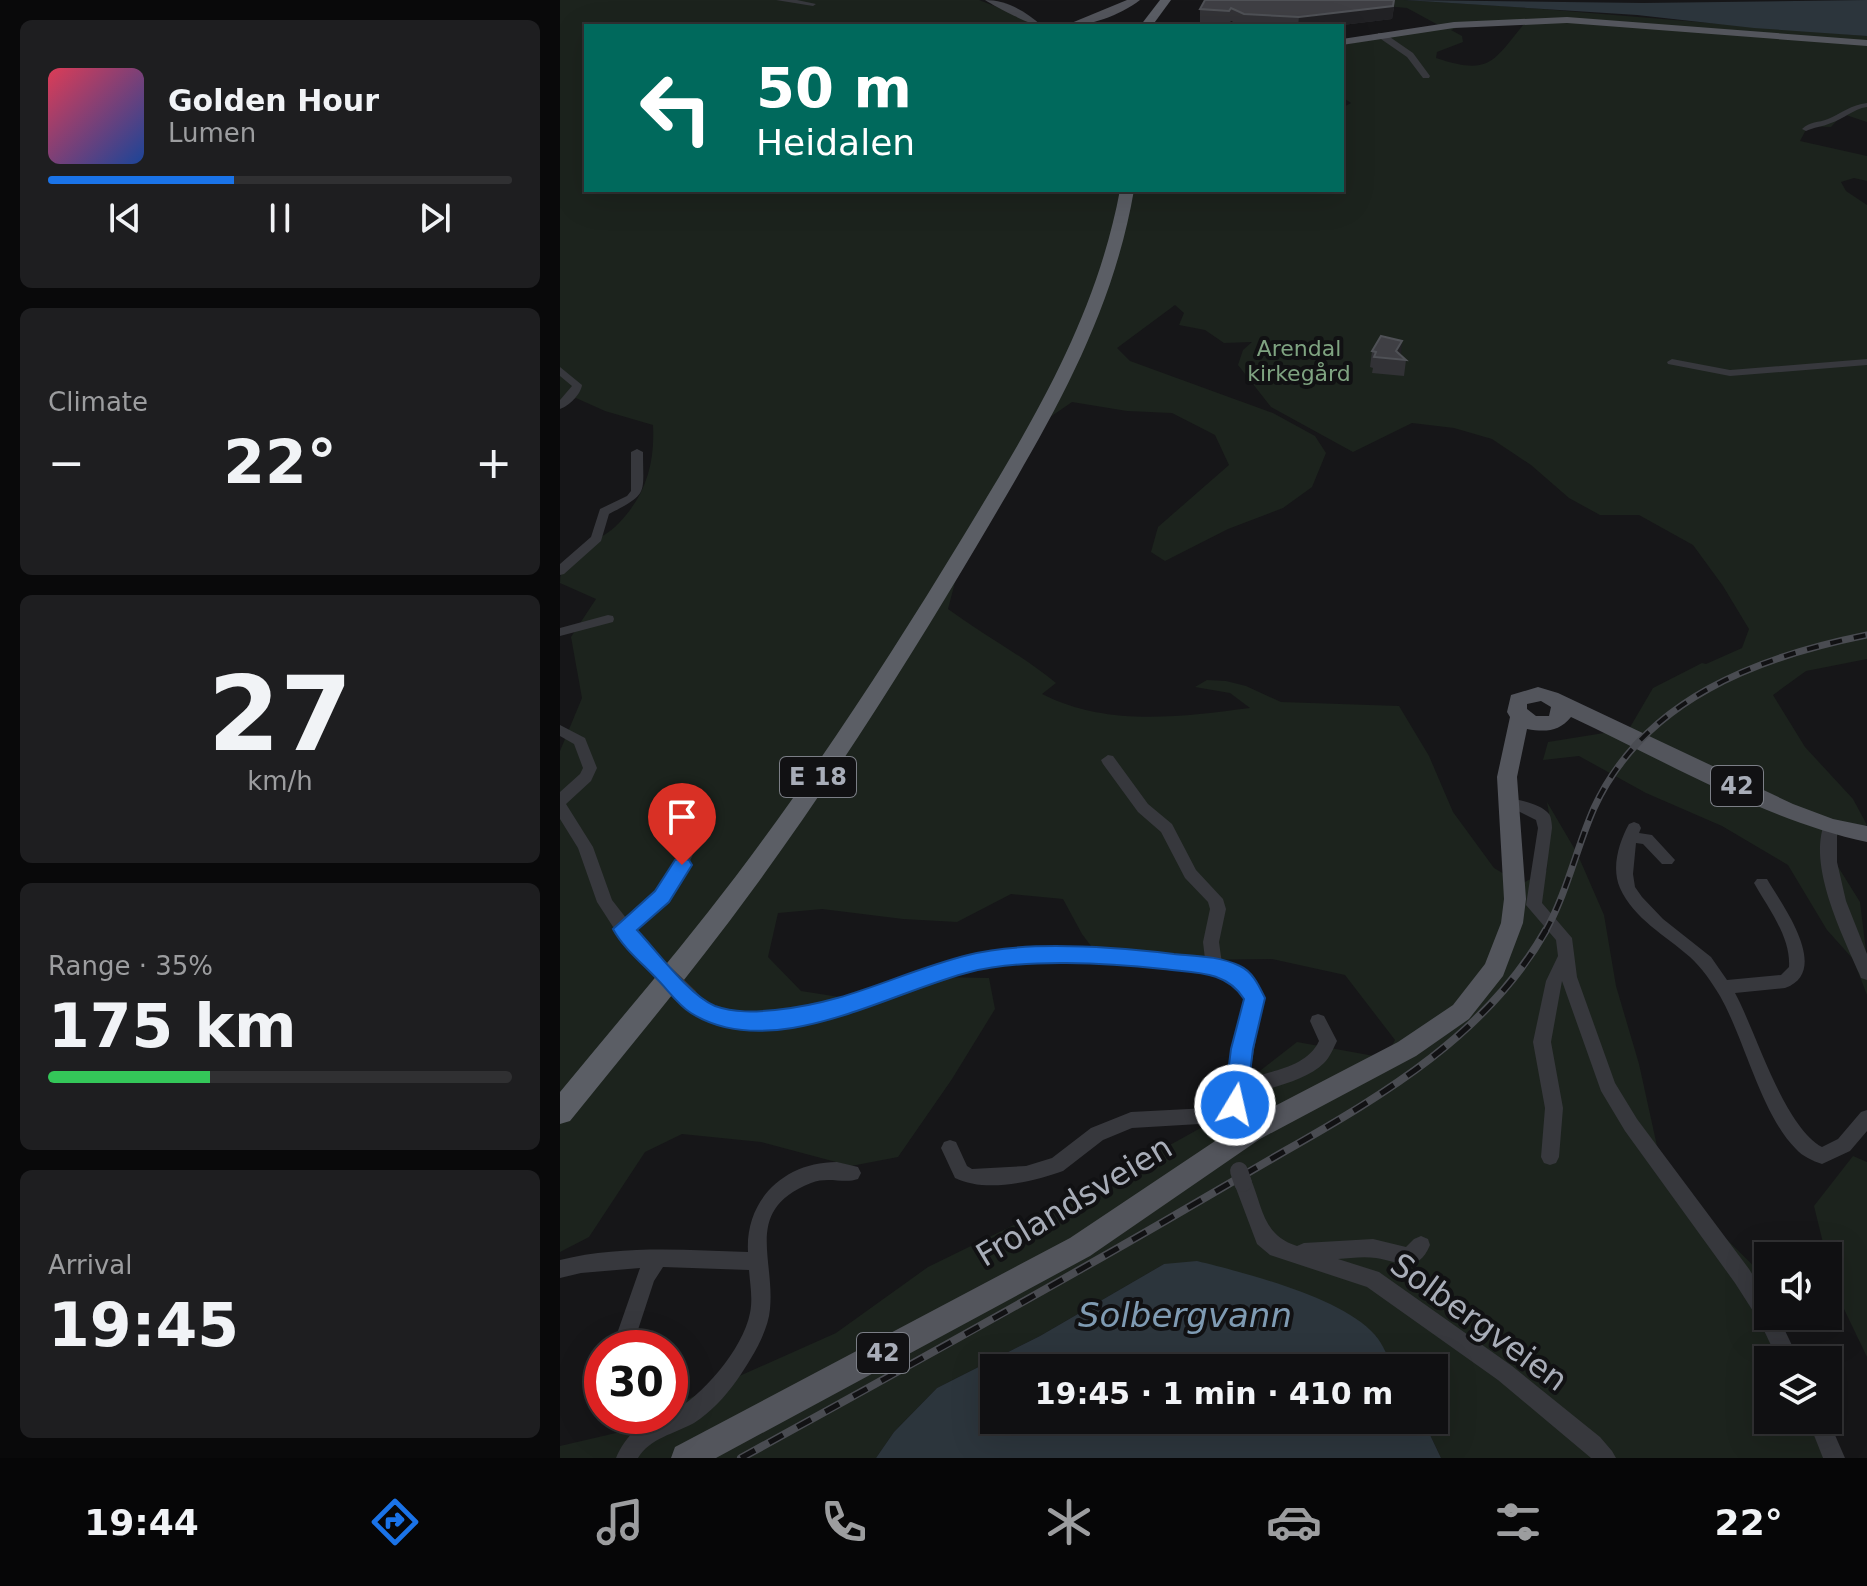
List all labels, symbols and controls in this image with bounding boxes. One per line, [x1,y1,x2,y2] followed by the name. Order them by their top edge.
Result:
[756,55,912,120] text: 50 m
[624,56,728,160] icon: left
[168,83,379,118] text: Golden Hour
[168,118,256,148] text: Lumen
[756,122,915,163] text: Heidalen
[103,196,147,240] icon: previous
[258,196,302,240] icon: pause
[413,196,457,240] icon: next
[1247,336,1351,386] park label: Arendal kirkegård
[48,387,148,417] text: Climate
[223,427,337,497] text: 22°
[48,437,85,488] text: −
[475,437,512,488] text: +
[208,653,352,775] text: 27
[780,757,856,797] road number: E 18
[247,766,313,796] text: km/h
[1711,766,1763,806] road number: 42
[648,783,716,865] pin
[660,795,704,839] icon: arrive
[48,951,213,981] text: Range · 35%
[48,991,297,1061] text: 175 km
[1193,1063,1277,1147] position arrow
[969,1128,1179,1274] street label: Frolandsveien
[1754,1242,1842,1434] map controls
[1754,1242,1842,1330] button: sound
[1383,1245,1575,1399] street label: Solbergveien
[48,1250,132,1280] text: Arrival
[48,1290,239,1360] text: 19:45
[1078,1295,1292,1335] water label: Solbergvann
[584,1330,688,1434] speed limit sign: 30
[857,1333,909,1373] road number: 42
[1754,1346,1842,1434] button: layers
[1035,1376,1393,1411] text: 19:45 · 1 min · 410 m
[367,1494,423,1550] icon: directions
[592,1494,648,1550] icon: music
[816,1494,872,1550] icon: phone
[1041,1494,1097,1550] icon: climate
[1266,1494,1322,1550] icon: car
[1490,1494,1546,1550] icon: filters
[84,1502,199,1543] text: 19:44
[1715,1502,1783,1543] text: 22°

